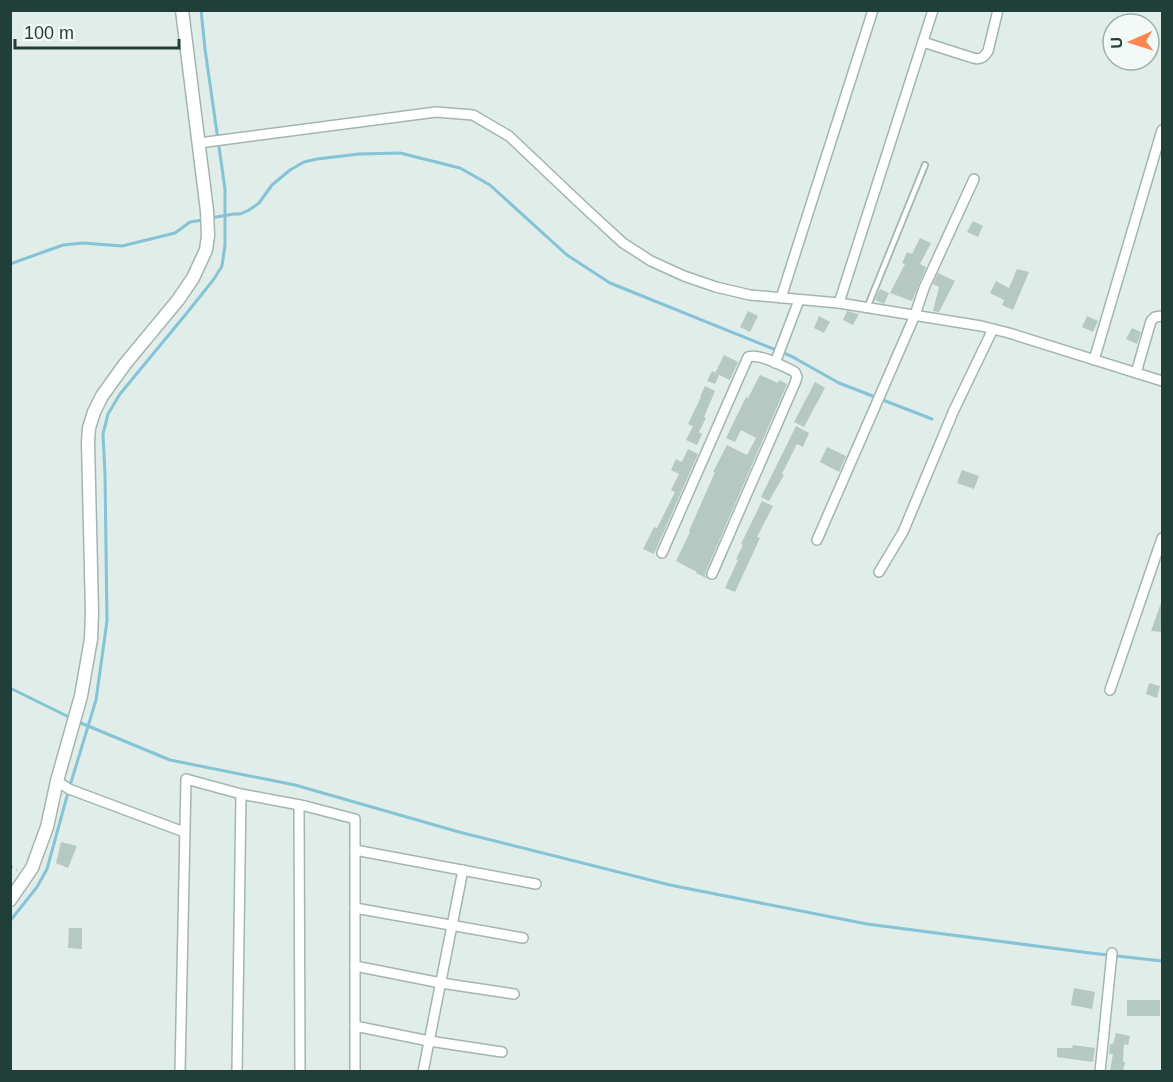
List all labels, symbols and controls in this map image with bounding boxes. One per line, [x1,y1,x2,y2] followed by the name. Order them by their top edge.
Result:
[15,12,178,50] scale bar
[1101,12,1161,72] north arrow
[24,23,74,43] text: 100 m
[1108,37,1125,49] text: U

